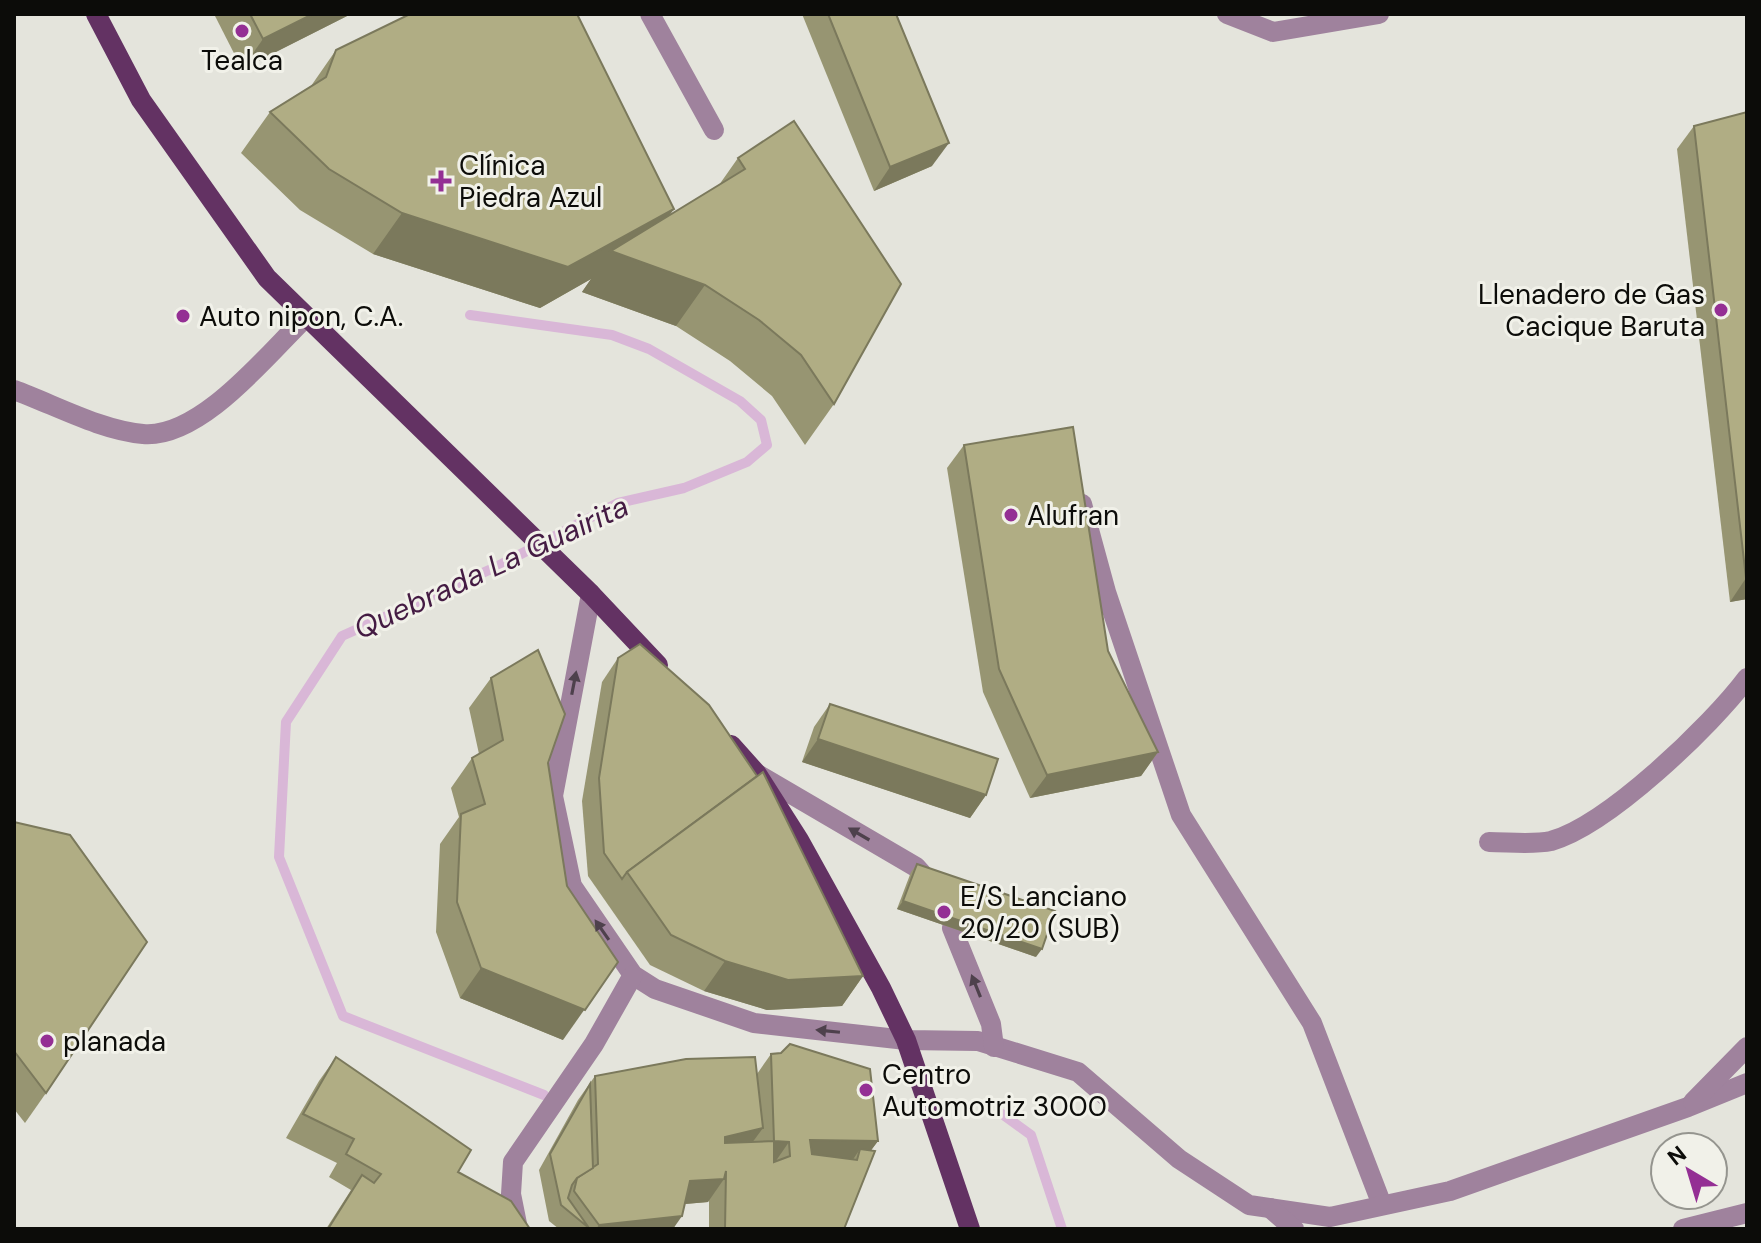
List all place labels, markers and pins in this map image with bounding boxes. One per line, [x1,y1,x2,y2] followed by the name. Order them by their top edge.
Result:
[233,22,251,40] marker: Tealca
[201,42,283,79] place label: Tealca
[459,147,602,216] place label: Clínica Piedra Azul
[430,170,452,192] marker: Clínica Piedra Azul
[1478,276,1705,345] place label: Llenadero de Gas Cacique Baruta
[199,298,403,335] place label: Auto nipon, C.A.
[1712,301,1730,319] marker: Llenadero de Gas Cacique Baruta
[174,307,192,325] marker: Auto nipon, C.A.
[1027,497,1119,534] place label: Alufran
[1002,506,1020,524] marker: Alufran
[960,878,1127,947] place label: E/S Lanciano 20/20 (SUB)
[935,903,953,921] marker: E/S Lanciano 20/20 (SUB)
[63,1023,166,1060] place label: planada
[38,1032,56,1050] marker: planada
[882,1056,1107,1125] place label: Centro Automotriz 3000
[857,1081,875,1099] marker: Centro Automotriz 3000

